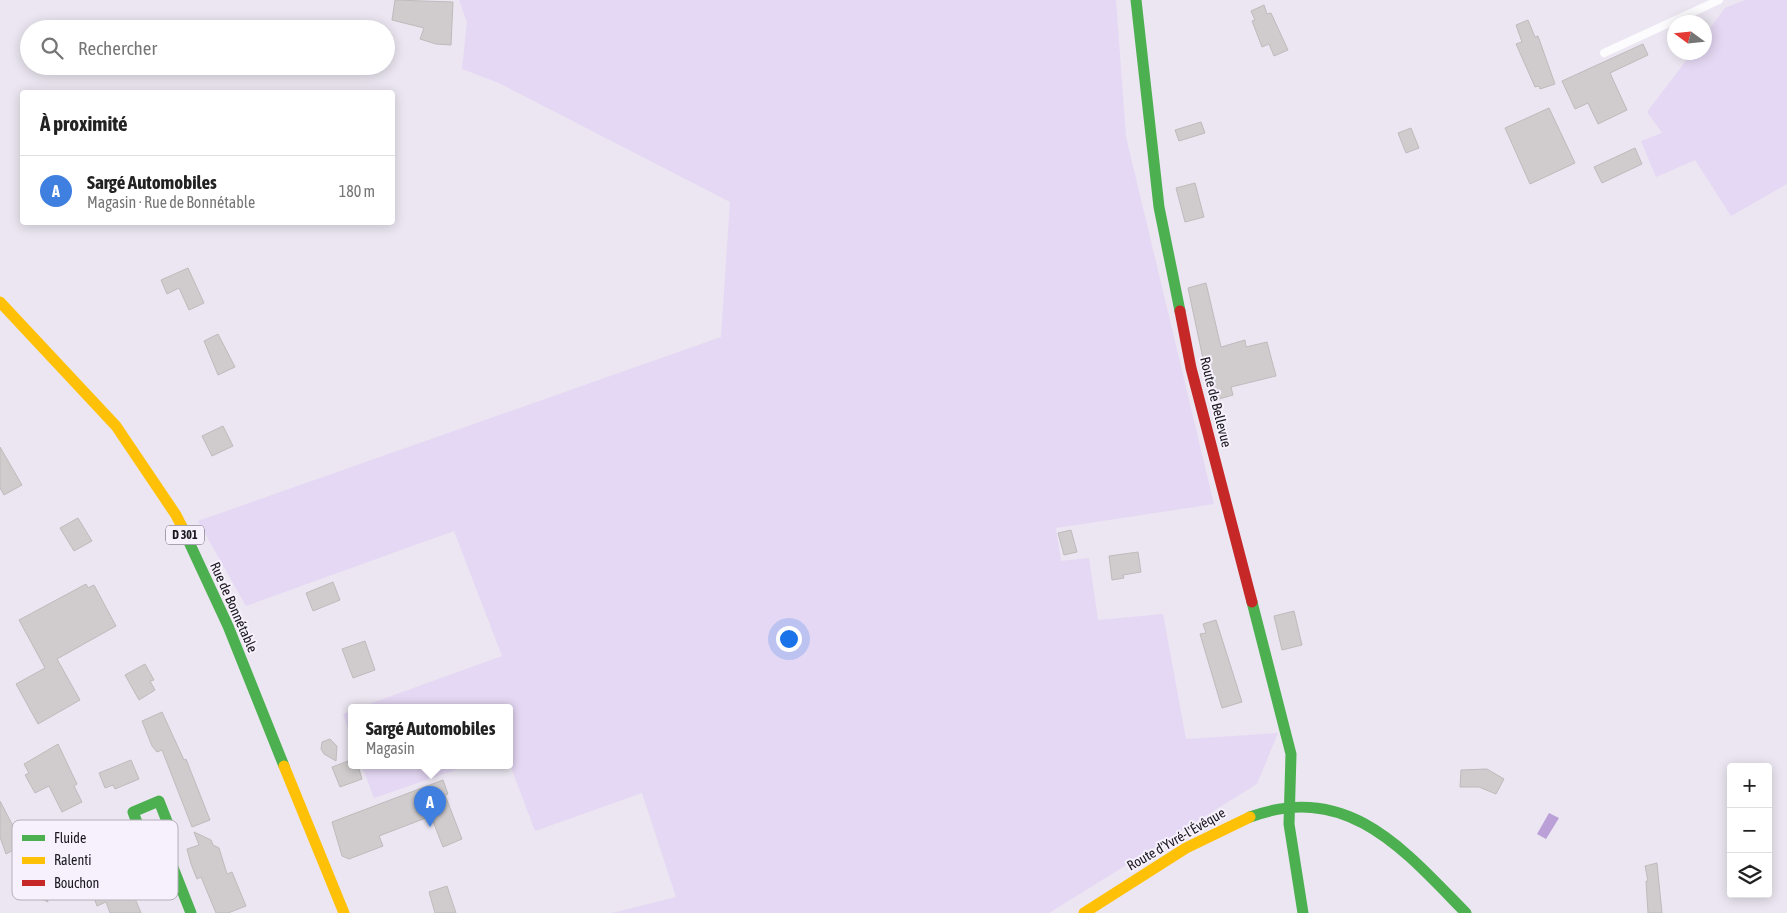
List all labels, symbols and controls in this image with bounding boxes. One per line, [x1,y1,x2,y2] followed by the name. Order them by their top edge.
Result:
[1667,15,1712,60] north arrow
[20,20,395,75] search box
[38,34,66,62] icon: search
[78,37,157,59] text: Rechercher
[40,111,128,135] text: À proximité
[87,171,217,193] text: Sargé Automobiles
[52,182,60,200] text: A
[339,182,375,200] text: 180 m
[87,193,255,211] text: Magasin · Rue de Bonnétable
[1197,355,1235,449] street label: Route de Bellevue
[166,526,204,544] road number: D 301
[207,559,261,655] street label: Rue de Bonnétable
[776,626,802,652] your location
[348,704,513,769] popup
[366,717,495,739] text: Sargé Automobiles
[366,739,415,757] text: Magasin
[1727,763,1772,898] map controls
[1727,763,1772,808] button: +
[414,786,446,827] pin: A
[1124,804,1228,874] street label: Route d'Yvré-l'Évêque
[1727,808,1772,853] button: −
[12,820,178,900] legend
[54,830,86,846] text: Fluide
[54,852,91,868] text: Ralenti
[1727,853,1772,898] button: layers
[54,875,99,891] text: Bouchon

